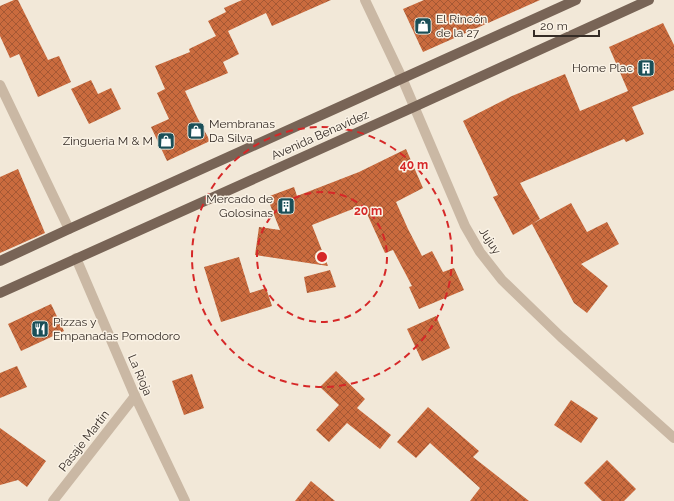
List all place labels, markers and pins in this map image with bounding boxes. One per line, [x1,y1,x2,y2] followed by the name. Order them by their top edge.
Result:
[436,12,487,40] place label: El Rincón de la 27
[413,16,433,36] shop icon: El Rincón de la 27
[636,58,656,78] building icon: Home Plac
[572,61,633,75] place label: Home Plac
[209,117,275,145] place label: Membranas Da Silva
[186,121,206,141] shop icon: Membranas Da Silva
[156,131,176,151] shop icon: Zingueria M & M
[63,134,153,148] place label: Zingueria M & M
[206,192,273,220] place label: Mercado de Golosinas
[276,196,296,216] building icon: Mercado de Golosinas
[315,250,329,264] centre of rings
[53,315,180,343] place label: Pizzas y Empanadas Pomodoro
[30,319,50,339] restaurant icon: Pizzas y Empanadas Pomodoro

